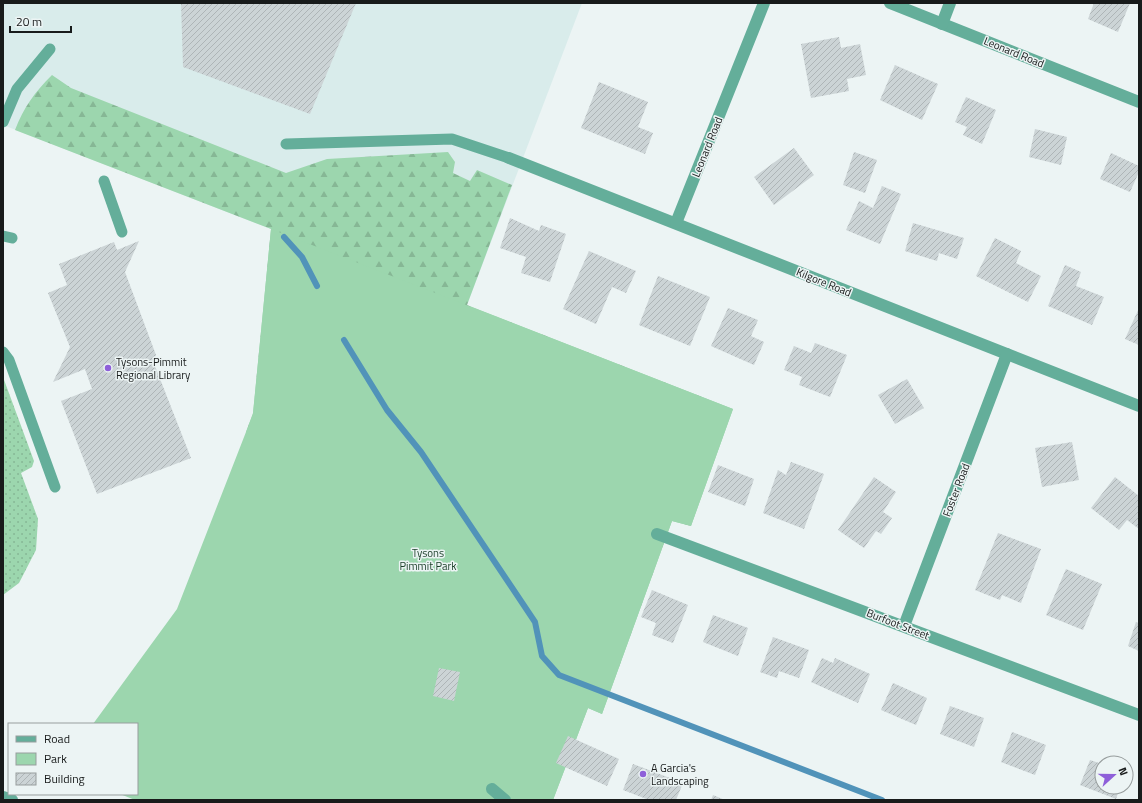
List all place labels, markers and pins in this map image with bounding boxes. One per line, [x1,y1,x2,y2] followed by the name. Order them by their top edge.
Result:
[116,354,191,383] place label: Tysons-Pimmit Regional Library
[103,363,113,373] marker: Tysons-Pimmit Regional Library
[651,760,709,789] place label: A Garcia's Landscaping
[638,769,648,779] marker: A Garcia's Landscaping

